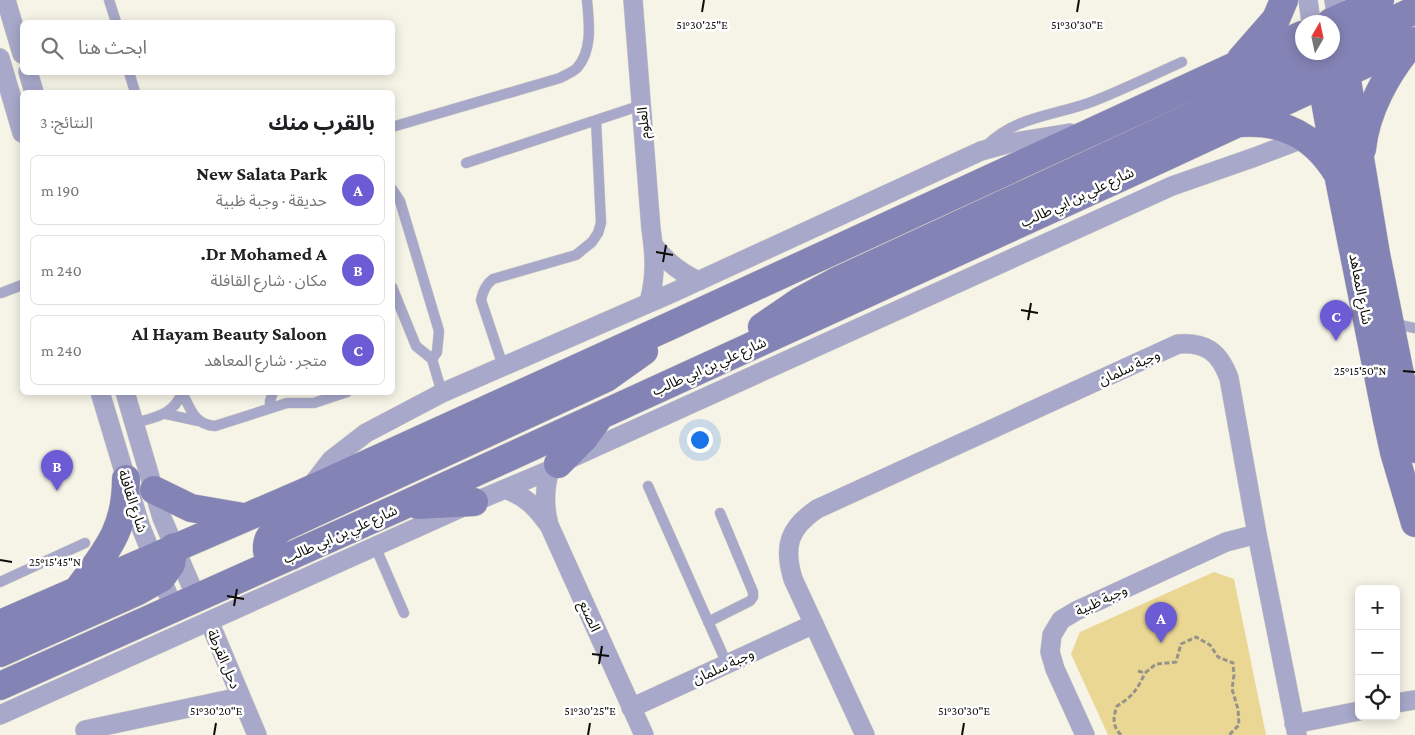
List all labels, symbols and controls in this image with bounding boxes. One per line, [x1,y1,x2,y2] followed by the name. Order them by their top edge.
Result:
[1295,15,1340,60] north arrow
[676,18,728,32] text: 51°30'25"E
[1051,18,1104,32] text: 51°30'30"E
[20,20,395,75] search box
[38,34,66,62] icon: search
[78,37,147,58] text: ابحث هنا
[634,106,655,139] street label: العلوم
[269,111,375,135] text: بالقرب منك
[40,114,93,131] text: النتائج: 3
[196,163,327,184] text: New Salata Park
[1018,164,1138,233] street label: شارع علي بن ابي طالب
[41,182,79,199] text: 190 m
[353,182,363,199] text: A
[216,192,327,209] text: حديقة · وجبة ظبية
[200,243,327,264] text: Dr Mohamed A.
[1343,252,1376,326] street label: شارع المعاهد
[41,262,82,279] text: 240 m
[353,262,363,279] text: B
[211,272,327,289] text: مكان · شارع القافلة
[1320,300,1352,341] pin: C
[132,323,327,344] text: Al Hayam Beauty Saloon
[649,334,770,401] street label: شارع علي بن ابي طالب
[41,342,82,359] text: 240 m
[353,342,363,359] text: C
[1096,346,1163,389] street label: وجبة سلمان
[204,352,327,369] text: متجر · شارع المعاهد
[1334,364,1386,378] text: 25°15'50"N
[687,427,713,453] your location
[41,450,73,491] pin: B
[112,468,151,535] street label: شارع القافلة
[280,502,401,569] street label: شارع علي بن ابي طالب
[29,555,81,569] text: 25°15'45"N
[1073,581,1130,620] street label: وجبة ظبية
[1355,585,1400,720] map controls
[1355,585,1400,630] button: +
[573,598,604,635] street label: الصنع
[1145,602,1177,643] pin: A
[203,627,244,692] street label: دحل القرطة
[1355,630,1400,675] button: −
[690,645,757,688] street label: وجبة سلمان
[1355,675,1400,720] button: locate
[190,704,243,718] text: 51°30'20"E
[564,704,616,718] text: 51°30'25"E
[938,704,991,718] text: 51°30'30"E

